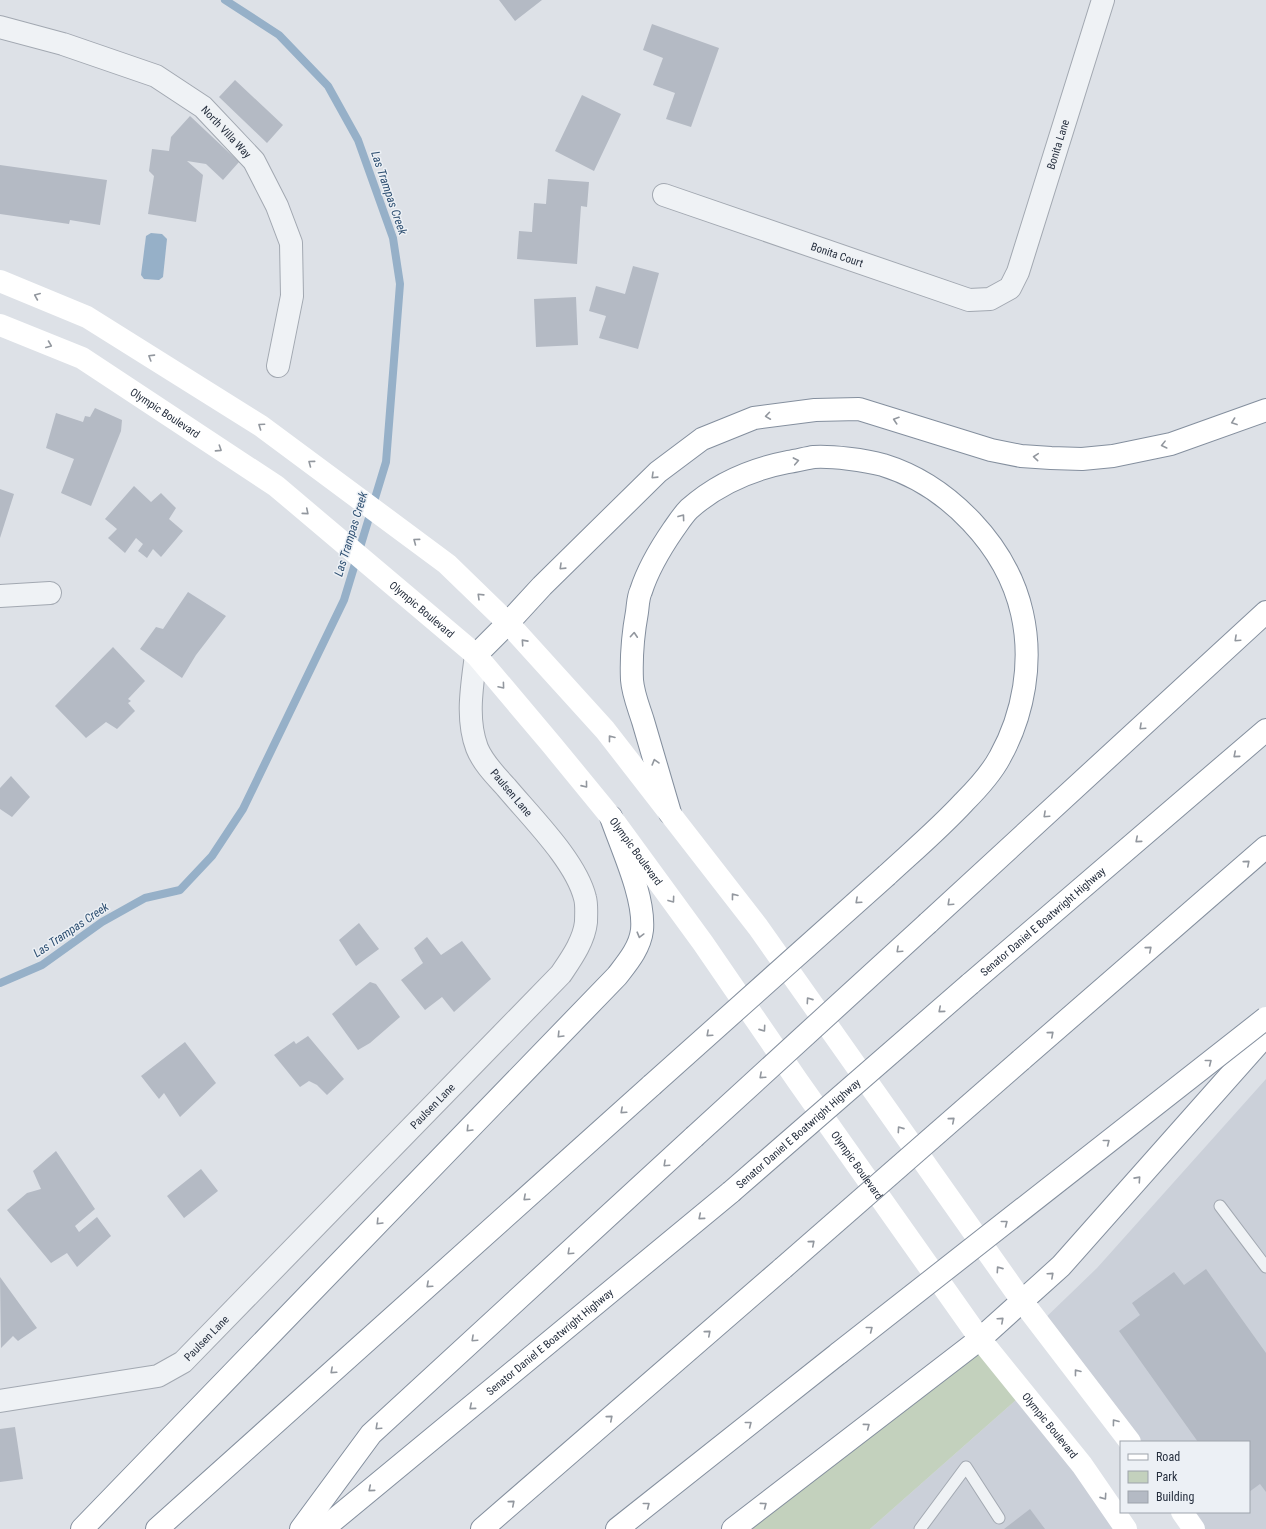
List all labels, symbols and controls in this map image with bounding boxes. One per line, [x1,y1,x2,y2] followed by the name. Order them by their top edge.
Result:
[199,103,254,161] street label: North Villa Way
[1044,118,1072,171] street label: Bonita Lane
[368,149,410,237] water label: Las Trampas Creek
[809,240,865,270] street label: Bonita Court
[33,293,41,301] one-way arrow
[46,340,53,348] one-way arrow
[148,354,155,362] one-way arrow
[128,385,202,441] street label: Olympic Boulevard
[765,411,771,420] one-way arrow
[892,416,899,425] one-way arrow
[1230,417,1237,425] one-way arrow
[258,423,265,431] one-way arrow
[1161,441,1168,449] one-way arrow
[215,444,222,452] one-way arrow
[1033,453,1039,462] one-way arrow
[793,457,799,465] one-way arrow
[309,461,316,468] one-way arrow
[652,471,659,478] one-way arrow
[331,489,371,578] water label: Las Trampas Creek
[301,507,309,514] one-way arrow
[677,515,684,522] one-way arrow
[413,539,420,546] one-way arrow
[559,562,567,570] one-way arrow
[387,578,457,640] street label: Olympic Boulevard
[477,594,485,601] one-way arrow
[629,632,638,638] one-way arrow
[1234,634,1242,641] one-way arrow
[522,639,529,646] one-way arrow
[497,681,504,688] one-way arrow
[1139,722,1146,729] one-way arrow
[609,736,616,743] one-way arrow
[1234,751,1241,758] one-way arrow
[651,759,660,766] one-way arrow
[487,767,535,819] street label: Paulsen Lane
[580,781,587,788] one-way arrow
[1043,810,1051,817] one-way arrow
[607,815,665,888] street label: Olympic Boulevard
[1135,835,1143,843] one-way arrow
[1242,861,1250,868] one-way arrow
[978,864,1108,979] street label: Senator Daniel E Boatwright Highway
[731,893,739,900] one-way arrow
[667,896,674,903] one-way arrow
[855,896,862,903] one-way arrow
[947,898,955,905] one-way arrow
[31,899,112,960] water label: Las Trampas Creek
[636,931,645,938] one-way arrow
[896,945,904,953] one-way arrow
[1144,946,1152,953] one-way arrow
[807,997,814,1004] one-way arrow
[938,1005,946,1012] one-way arrow
[758,1025,765,1032] one-way arrow
[706,1029,713,1036] one-way arrow
[557,1030,565,1038] one-way arrow
[1046,1032,1054,1039] one-way arrow
[1205,1060,1212,1067] one-way arrow
[759,1071,767,1078] one-way arrow
[733,1076,863,1191] street label: Senator Daniel E Boatwright Highway
[407,1081,457,1131] street label: Paulsen Lane
[620,1106,628,1114] one-way arrow
[947,1118,955,1125] one-way arrow
[467,1124,474,1132] one-way arrow
[897,1126,905,1133] one-way arrow
[829,1128,886,1202] street label: Olympic Boulevard
[1103,1140,1110,1147] one-way arrow
[663,1159,670,1166] one-way arrow
[1134,1177,1141,1184] one-way arrow
[523,1193,531,1200] one-way arrow
[699,1212,706,1219] one-way arrow
[376,1217,384,1225] one-way arrow
[1000,1220,1007,1227] one-way arrow
[807,1240,815,1247] one-way arrow
[567,1247,575,1254] one-way arrow
[997,1267,1004,1274] one-way arrow
[1046,1273,1054,1280] one-way arrow
[427,1280,434,1287] one-way arrow
[484,1285,616,1398] street label: Senator Daniel E Boatwright Highway
[181,1313,231,1363] street label: Paulsen Lane
[996,1317,1004,1325] one-way arrow
[865,1326,872,1333] one-way arrow
[703,1330,711,1338] one-way arrow
[471,1335,479,1342] one-way arrow
[330,1367,337,1374] one-way arrow
[1074,1370,1081,1377] one-way arrow
[1019,1390,1080,1461] street label: Olympic Boulevard
[469,1402,476,1409] one-way arrow
[605,1416,612,1423] one-way arrow
[1113,1420,1120,1427] one-way arrow
[745,1422,752,1429] one-way arrow
[375,1423,383,1430] one-way arrow
[863,1423,870,1431] one-way arrow
[1120,1441,1250,1513] legend
[1156,1450,1180,1464] text: Road
[1156,1470,1178,1484] text: Park
[369,1485,376,1492] one-way arrow
[1156,1490,1194,1504] text: Building
[1099,1493,1107,1500] one-way arrow
[507,1501,514,1508] one-way arrow
[643,1502,650,1509] one-way arrow
[759,1503,766,1510] one-way arrow

